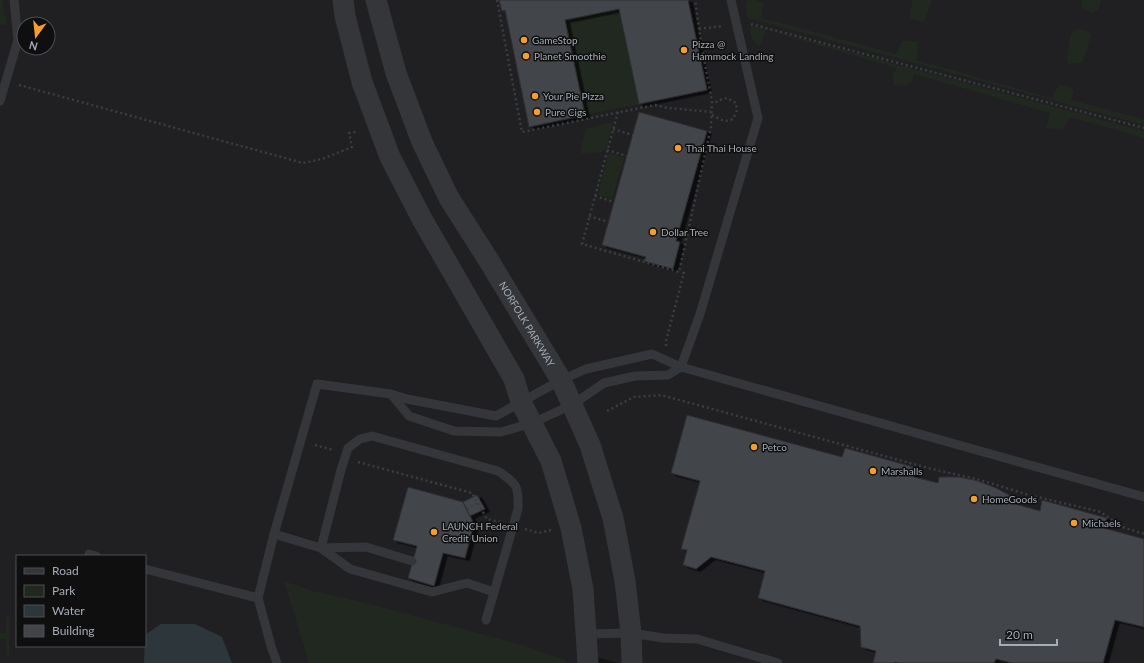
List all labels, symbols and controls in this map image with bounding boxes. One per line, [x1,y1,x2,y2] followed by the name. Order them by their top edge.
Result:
[16,16,56,56] north arrow
[532,34,578,46] place label: GameStop
[519,35,529,45] marker: GameStop
[692,38,773,62] place label: Pizza @ Hammock Landing
[28,39,39,54] text: N
[679,45,689,55] marker: Pizza @ Hammock Landing
[534,50,606,62] place label: Planet Smoothie
[521,51,531,61] marker: Planet Smoothie
[543,90,604,102] place label: Your Pie Pizza
[530,91,540,101] marker: Your Pie Pizza
[545,106,586,118] place label: Pure Cigs
[532,107,542,117] marker: Pure Cigs
[686,142,757,154] place label: Thai Thai House
[673,143,683,153] marker: Thai Thai House
[661,226,708,238] place label: Dollar Tree
[648,227,658,237] marker: Dollar Tree
[497,279,558,370] street label: NORFOLK PARKWAY
[762,441,787,453] place label: Petco
[749,442,759,452] marker: Petco
[881,465,923,477] place label: Marshalls
[868,466,878,476] marker: Marshalls
[982,493,1037,505] place label: HomeGoods
[969,494,979,504] marker: HomeGoods
[1082,517,1121,529] place label: Michaels
[1069,518,1079,528] marker: Michaels
[442,520,518,544] place label: LAUNCH Federal Credit Union
[429,527,439,537] marker: LAUNCH Federal Credit Union
[16,555,146,647] legend
[52,563,79,578] text: Road
[52,583,76,598] text: Park
[52,603,85,618] text: Water
[1000,621,1057,647] scale bar
[52,623,95,638] text: Building
[1006,627,1033,642] text: 20 m

